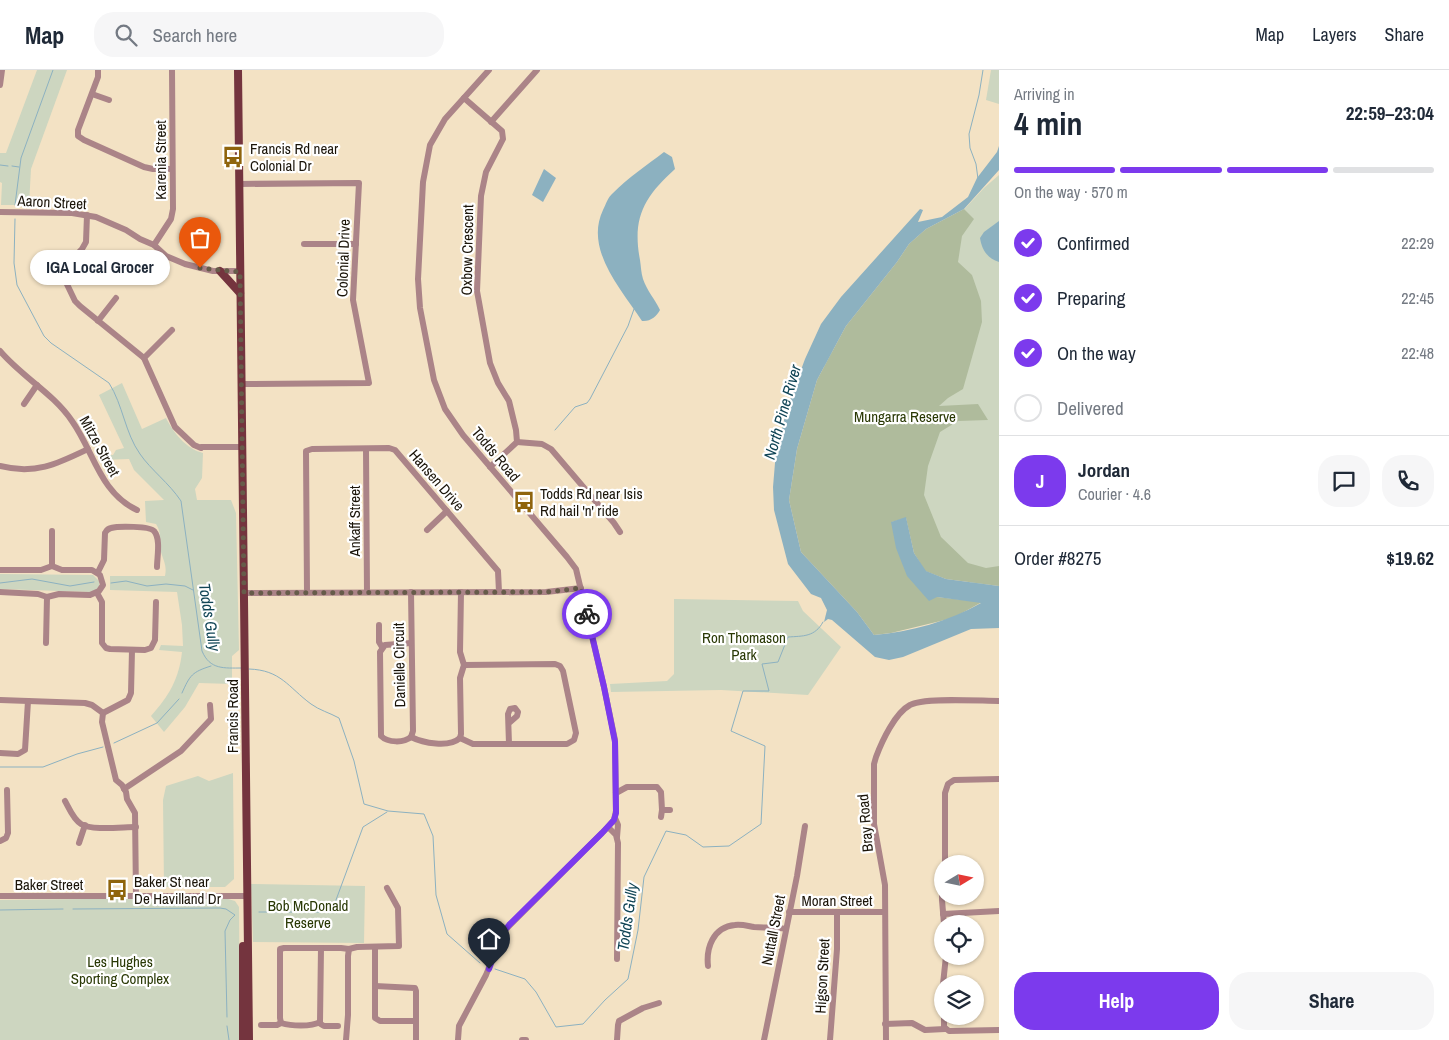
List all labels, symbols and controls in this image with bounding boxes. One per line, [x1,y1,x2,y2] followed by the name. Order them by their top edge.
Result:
[94,12,444,57] search box
[25,19,64,51] text: Map
[112,21,140,49] icon: search
[152,22,237,48] text: Search here
[1256,22,1284,47] text: Map
[1312,22,1357,47] text: Layers
[1385,22,1424,47] text: Share
[1014,83,1075,105] text: Arriving in
[1346,100,1434,126] text: 22:59–23:04
[1014,102,1083,145] text: 4 min
[150,120,171,200] street label: Karenia Street
[250,138,338,176] place label: Francis Rd near Colonial Dr
[220,144,246,170] bus stop icon: Francis Rd near Colonial Dr
[1014,181,1128,203] text: On the way · 570 m
[16,190,88,214] street label: Aaron Street
[456,204,478,296] street label: Oxbow Crescent
[179,217,221,268] pin
[331,219,355,297] street label: Colonial Drive
[186,224,214,252] icon: bag
[1014,229,1042,257] icon: check
[1057,230,1130,256] text: Confirmed
[1401,232,1434,254] text: 22:29
[30,250,170,286] callout: IGA Local Grocer
[46,256,154,278] text: IGA Local Grocer
[1014,284,1042,312] icon: check
[1057,285,1125,311] text: Preparing
[1401,287,1434,309] text: 22:45
[1014,339,1042,367] icon: check
[1057,340,1136,366] text: On the way
[1401,342,1434,364] text: 22:48
[758,361,806,462] water label: North Pine River
[1057,395,1124,421] text: Delivered
[854,406,956,427] park label: Mungarra Reserve
[75,412,126,481] street label: Mitze Street
[467,422,525,486] street label: Todds Road
[404,445,470,515] street label: Hansen Drive
[1318,455,1370,507] button: chat
[1382,455,1434,507] button: phone
[1078,457,1130,483] text: Jordan
[1036,468,1044,494] text: J
[540,483,643,521] place label: Todds Rd near Isis Rd hail 'n' ride
[1078,483,1151,505] text: Courier · 4.6
[344,485,365,557] street label: Ankaff Street
[511,489,537,515] bus stop icon: Todds Rd near Isis Rd hail 'n' ride
[1014,545,1101,571] text: Order #8275
[1386,545,1434,571] text: $19.62
[194,582,226,654] water label: Todds Gully
[562,589,612,639] courier
[573,600,601,628] icon: bike
[388,622,410,708] street label: Danielle Circuit
[702,627,786,665] park label: Ron Thomason Park
[222,679,243,753] street label: Francis Road
[852,793,878,853] street label: Bray Road
[934,855,984,905] north arrow
[934,855,984,1025] map controls
[134,871,221,909] place label: Baker St near De Havilland Dr
[15,874,84,895] street label: Baker Street
[104,877,130,903] bus stop icon: Baker St near De Havilland Dr
[611,880,643,952] water label: Todds Gully
[801,890,873,911] street label: Moran Street
[756,893,790,967] street label: Nuttall Street
[268,895,348,933] park label: Bob McDonald Reserve
[934,915,984,965] button: locate
[468,918,510,969] pin
[475,925,503,953] icon: home
[810,937,834,1014] street label: Higson Street
[71,951,170,989] park label: Les Hughes Sporting Complex
[1014,972,1219,1030] button: Help
[1229,972,1434,1030] button: Share
[934,975,984,1025] button: layers

